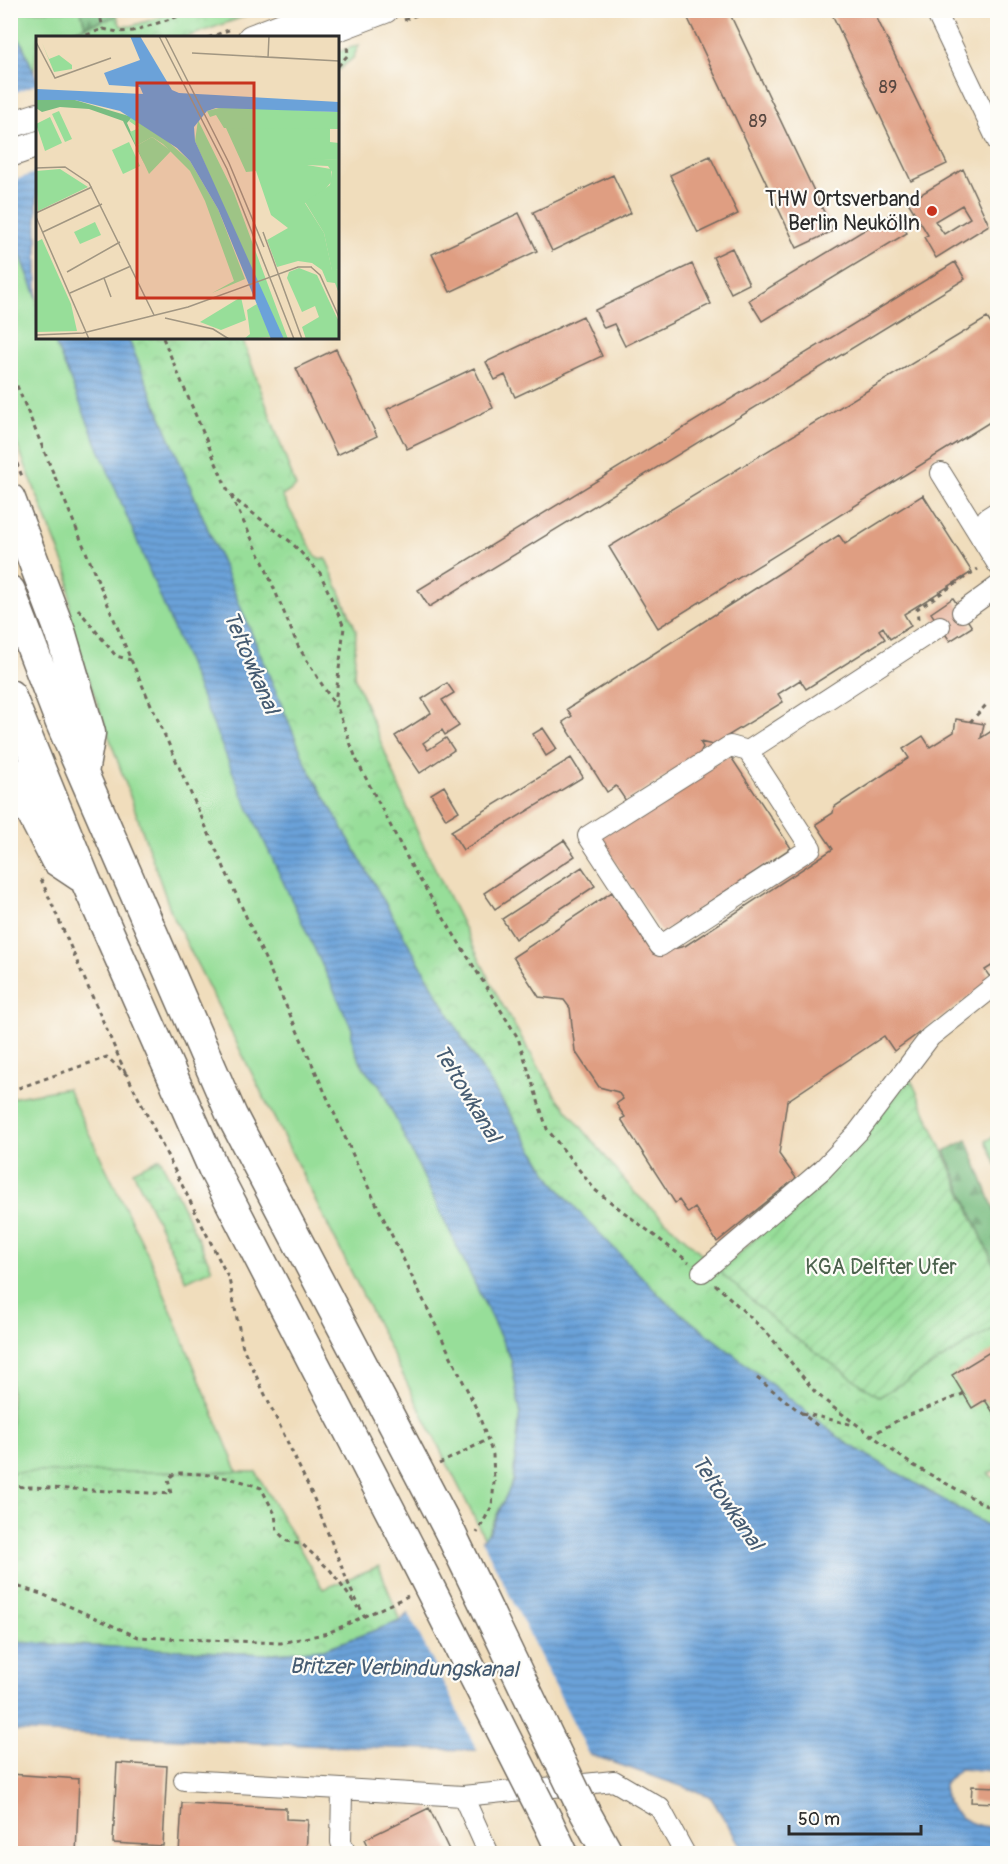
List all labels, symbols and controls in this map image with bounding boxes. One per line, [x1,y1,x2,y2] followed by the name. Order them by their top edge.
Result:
[36,36,339,339] inset map
[879,76,897,99] house number: 89
[749,110,767,133] house number: 89
[765,186,920,237] place label: THW Ortsverband Berlin Neukölln
[925,204,939,218] marker: THW Ortsverband Berlin Neukölln
[217,607,286,721] water label: Teltowkanal
[427,1040,509,1150] water label: Teltowkanal
[805,1254,957,1281] park label: KGA Delfter Ufer
[685,1450,771,1558] water label: Teltowkanal
[289,1652,521,1684] water label: Britzer Verbindungskanal
[789,1798,921,1836] scale bar
[798,1808,840,1831] text: 50 m

